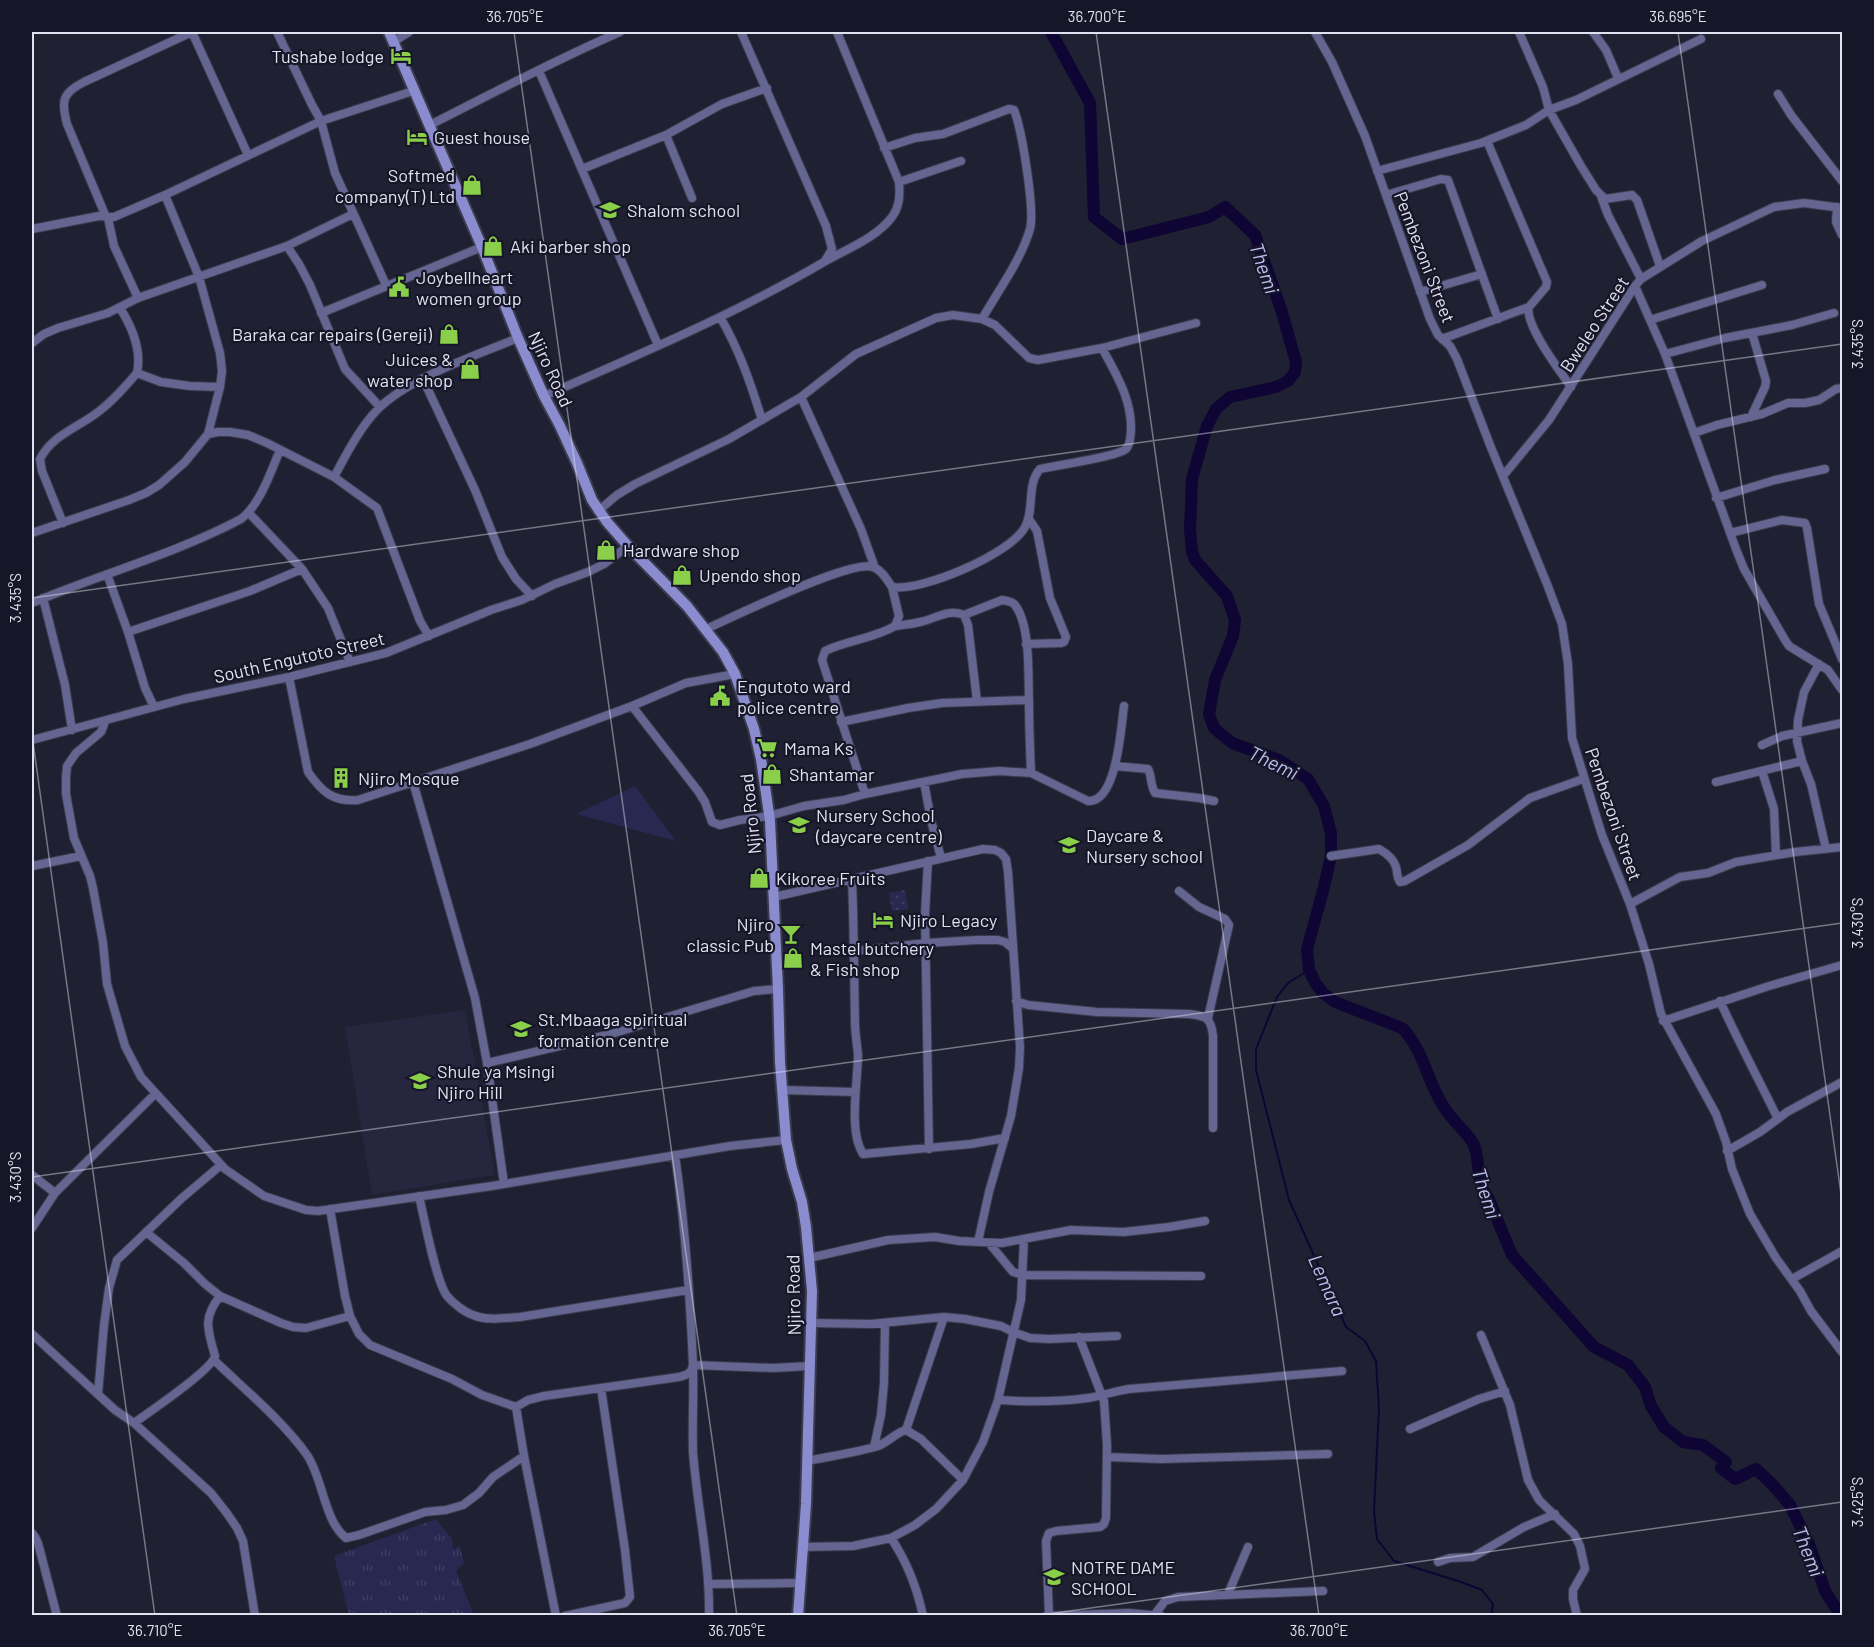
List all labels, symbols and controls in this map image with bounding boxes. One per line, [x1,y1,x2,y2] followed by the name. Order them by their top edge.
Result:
[486,7,544,25] text: 36.705°E
[1068,7,1126,25] text: 36.700°E
[1649,7,1707,25] text: 36.695°E
[389,44,413,68] hotel icon: Tushabe lodge
[271,45,384,67] place label: Tushabe lodge
[405,125,429,149] hotel icon: Guest house
[434,126,530,148] place label: Guest house
[335,164,455,207] place label: Softmed company(T) Ltd
[460,173,484,197] shop icon: Softmed company(T) Ltd
[1390,188,1460,326] street label: Pembezoni Street
[598,198,622,222] school or university icon: Shalom school
[627,199,740,221] place label: Shalom school
[481,234,505,258] shop icon: Aki barber shop
[510,235,631,257] place label: Aki barber shop
[1245,239,1285,297] water label: Themi
[416,266,522,309] place label: Joybellheart women group
[1555,272,1633,376] street label: Bweleo Street
[387,275,411,299] public building icon: Joybellheart women group
[1848,319,1866,369] text: 3.435°S
[437,322,461,346] shop icon: Baraka car repairs (Gereji)
[232,323,432,345] place label: Baraka car repairs (Gereji)
[524,328,578,410] street label: Njiro Road
[367,348,453,391] place label: Juices & water shop
[458,357,482,381] shop icon: Juices & water shop
[594,538,618,562] shop icon: Hardware shop
[623,539,740,561] place label: Hardware shop
[670,563,694,587] shop icon: Upendo shop
[699,564,801,586] place label: Upendo shop
[6,573,24,623] text: 3.435°S
[212,627,386,687] street label: South Engutoto Street
[737,675,851,718] place label: Engutoto ward police centre
[708,684,732,708] public building icon: Engutoto ward police centre
[755,736,779,760] supermarket icon: Mama Ks
[784,737,853,759] place label: Mama Ks
[1245,740,1303,784] water label: Themi
[1581,745,1647,883] street label: Pembezoni Street
[760,762,784,786] shop icon: Shantamar
[789,763,875,785] place label: Shantamar
[329,766,353,790] building icon: Njiro Mosque
[358,767,460,789] place label: Njiro Mosque
[735,773,765,855] street label: Njiro Road
[815,804,942,847] place label: Nursery School (daycare centre)
[787,813,811,837] school or university icon: Nursery School (daycare centre)
[1086,824,1203,867] place label: Daycare & Nursery school
[1057,833,1081,857] school or university icon: Daycare & Nursery school
[747,866,771,890] shop icon: Kikoree Fruits
[776,867,885,889] place label: Kikoree Fruits
[1848,898,1866,948] text: 3.430°S
[871,908,895,932] hotel icon: Njiro Legacy
[900,909,997,931] place label: Njiro Legacy
[687,913,774,956] place label: Njiro classic Pub
[779,922,803,946] bar icon: Njiro classic Pub
[810,937,934,980] place label: Mastel butchery & Fish shop
[781,946,805,970] shop icon: Mastel butchery & Fish shop
[538,1008,687,1051] place label: St.Mbaaga spiritual formation centre
[509,1017,533,1041] school or university icon: St.Mbaaga spiritual formation centre
[437,1060,555,1103] place label: Shule ya Msingi Njiro Hill
[408,1069,432,1093] school or university icon: Shule ya Msingi Njiro Hill
[6,1152,24,1202] text: 3.430°S
[1467,1164,1507,1222] water label: Themi
[1304,1250,1352,1320] water label: Lemara
[781,1254,805,1336] street label: Njiro Road
[1848,1477,1866,1527] text: 3.425°S
[1788,1522,1830,1580] water label: Themi
[1071,1556,1175,1599] place label: NOTRE DAME SCHOOL
[1042,1565,1066,1589] school or university icon: NOTRE DAME SCHOOL
[127,1621,183,1639] text: 36.710°E
[708,1621,766,1639] text: 36.705°E
[1290,1621,1348,1639] text: 36.700°E

